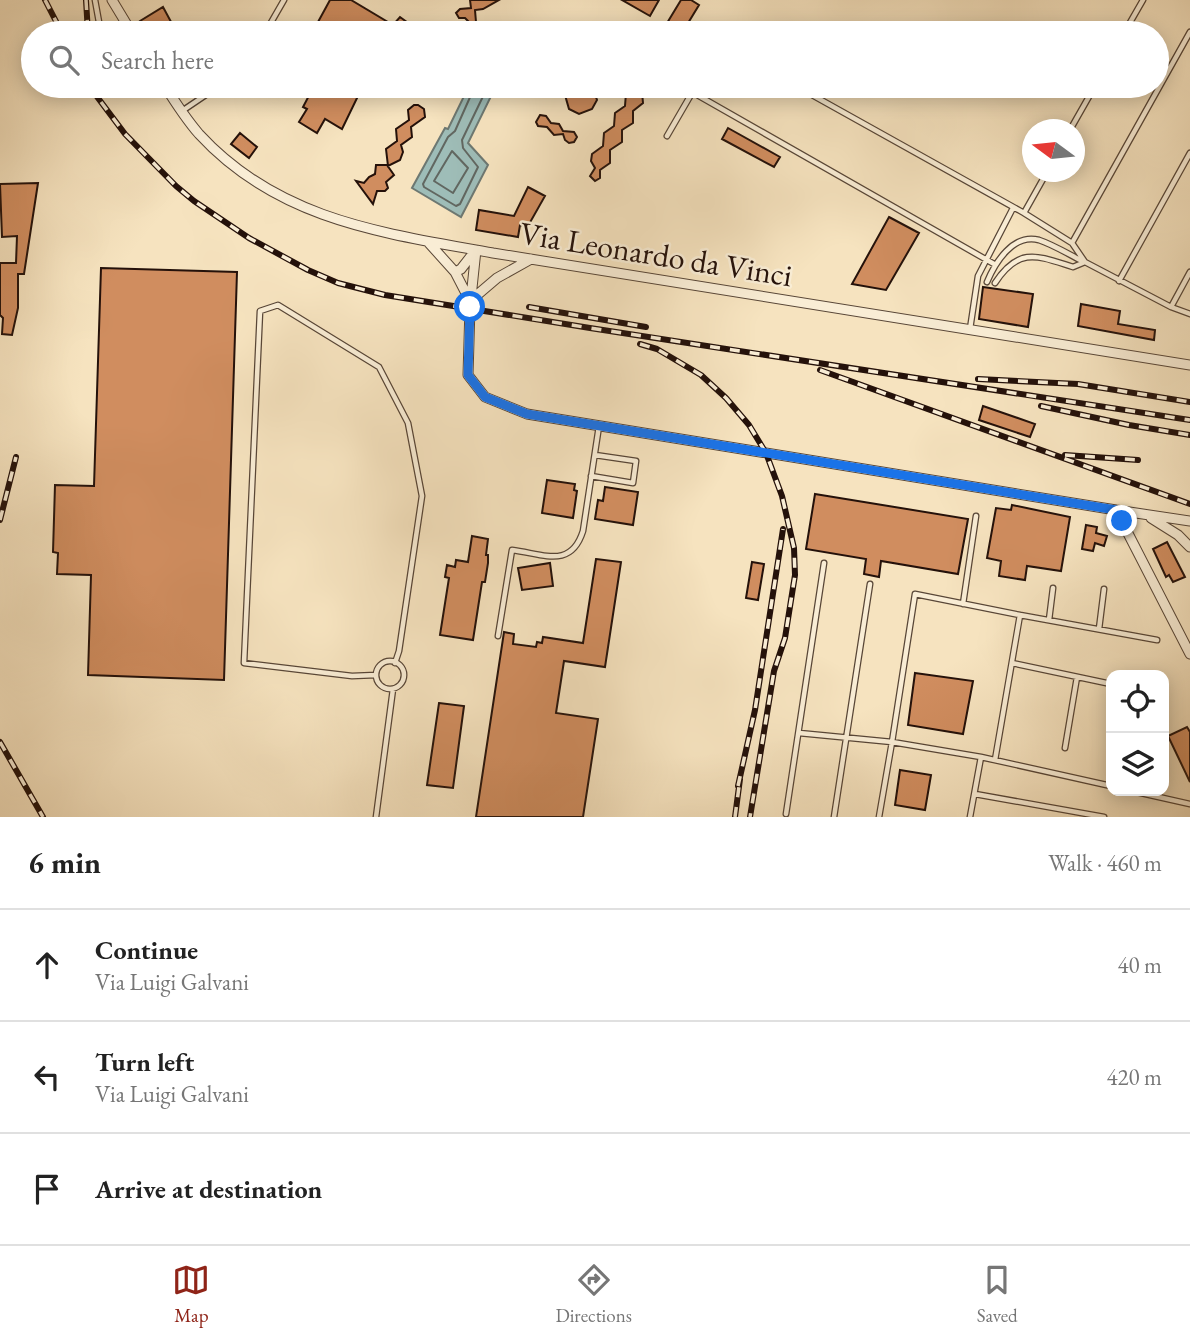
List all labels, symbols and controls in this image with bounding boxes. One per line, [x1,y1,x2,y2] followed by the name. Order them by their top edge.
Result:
[21,21,1169,98] search box
[45,41,83,79] icon: search
[101,43,214,77] text: Search here
[1022,119,1085,182] north arrow
[517,212,795,296] street label: Via Leonardo da Vinci
[454,291,485,322] route start
[1106,505,1137,536] route end
[1106,670,1169,796] map controls
[1106,670,1169,733] button: locate
[1106,733,1169,796] button: layers
[28,843,101,882] text: 6 min
[1048,848,1162,878] text: Walk · 460 m
[95,933,198,967] text: Continue
[28,946,66,984] icon: ahead
[1117,950,1162,980] text: 40 m
[95,967,249,997] text: Via Luigi Galvani
[95,1045,194,1079] text: Turn left
[28,1058,66,1096] icon: left
[1106,1062,1162,1092] text: 420 m
[95,1079,249,1109] text: Via Luigi Galvani
[28,1170,66,1208] icon: arrive
[95,1172,322,1206] text: Arrive at destination
[172,1261,210,1328] tab: Map
[555,1261,632,1328] tab: Directions
[977,1261,1018,1328] tab: Saved

